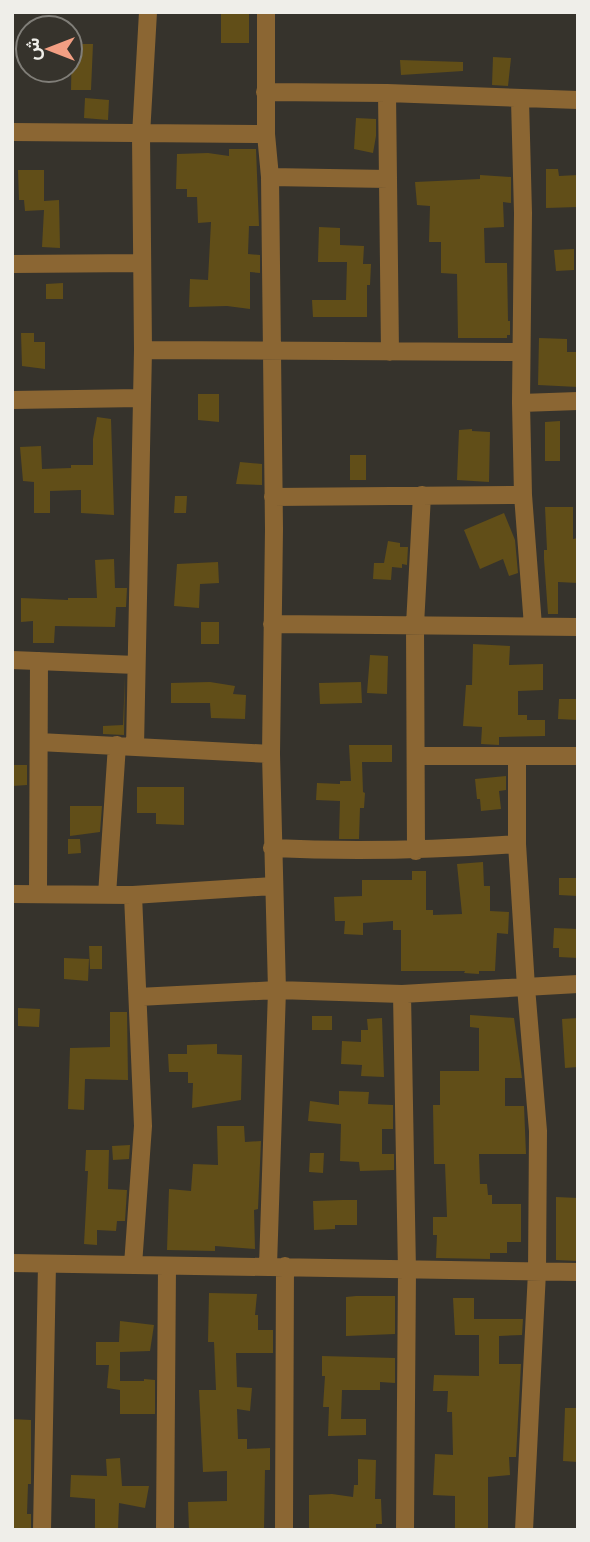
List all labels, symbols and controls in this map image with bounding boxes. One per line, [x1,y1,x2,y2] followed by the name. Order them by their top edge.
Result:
[14,14,84,84] north arrow
[20,37,44,60] text: ش

